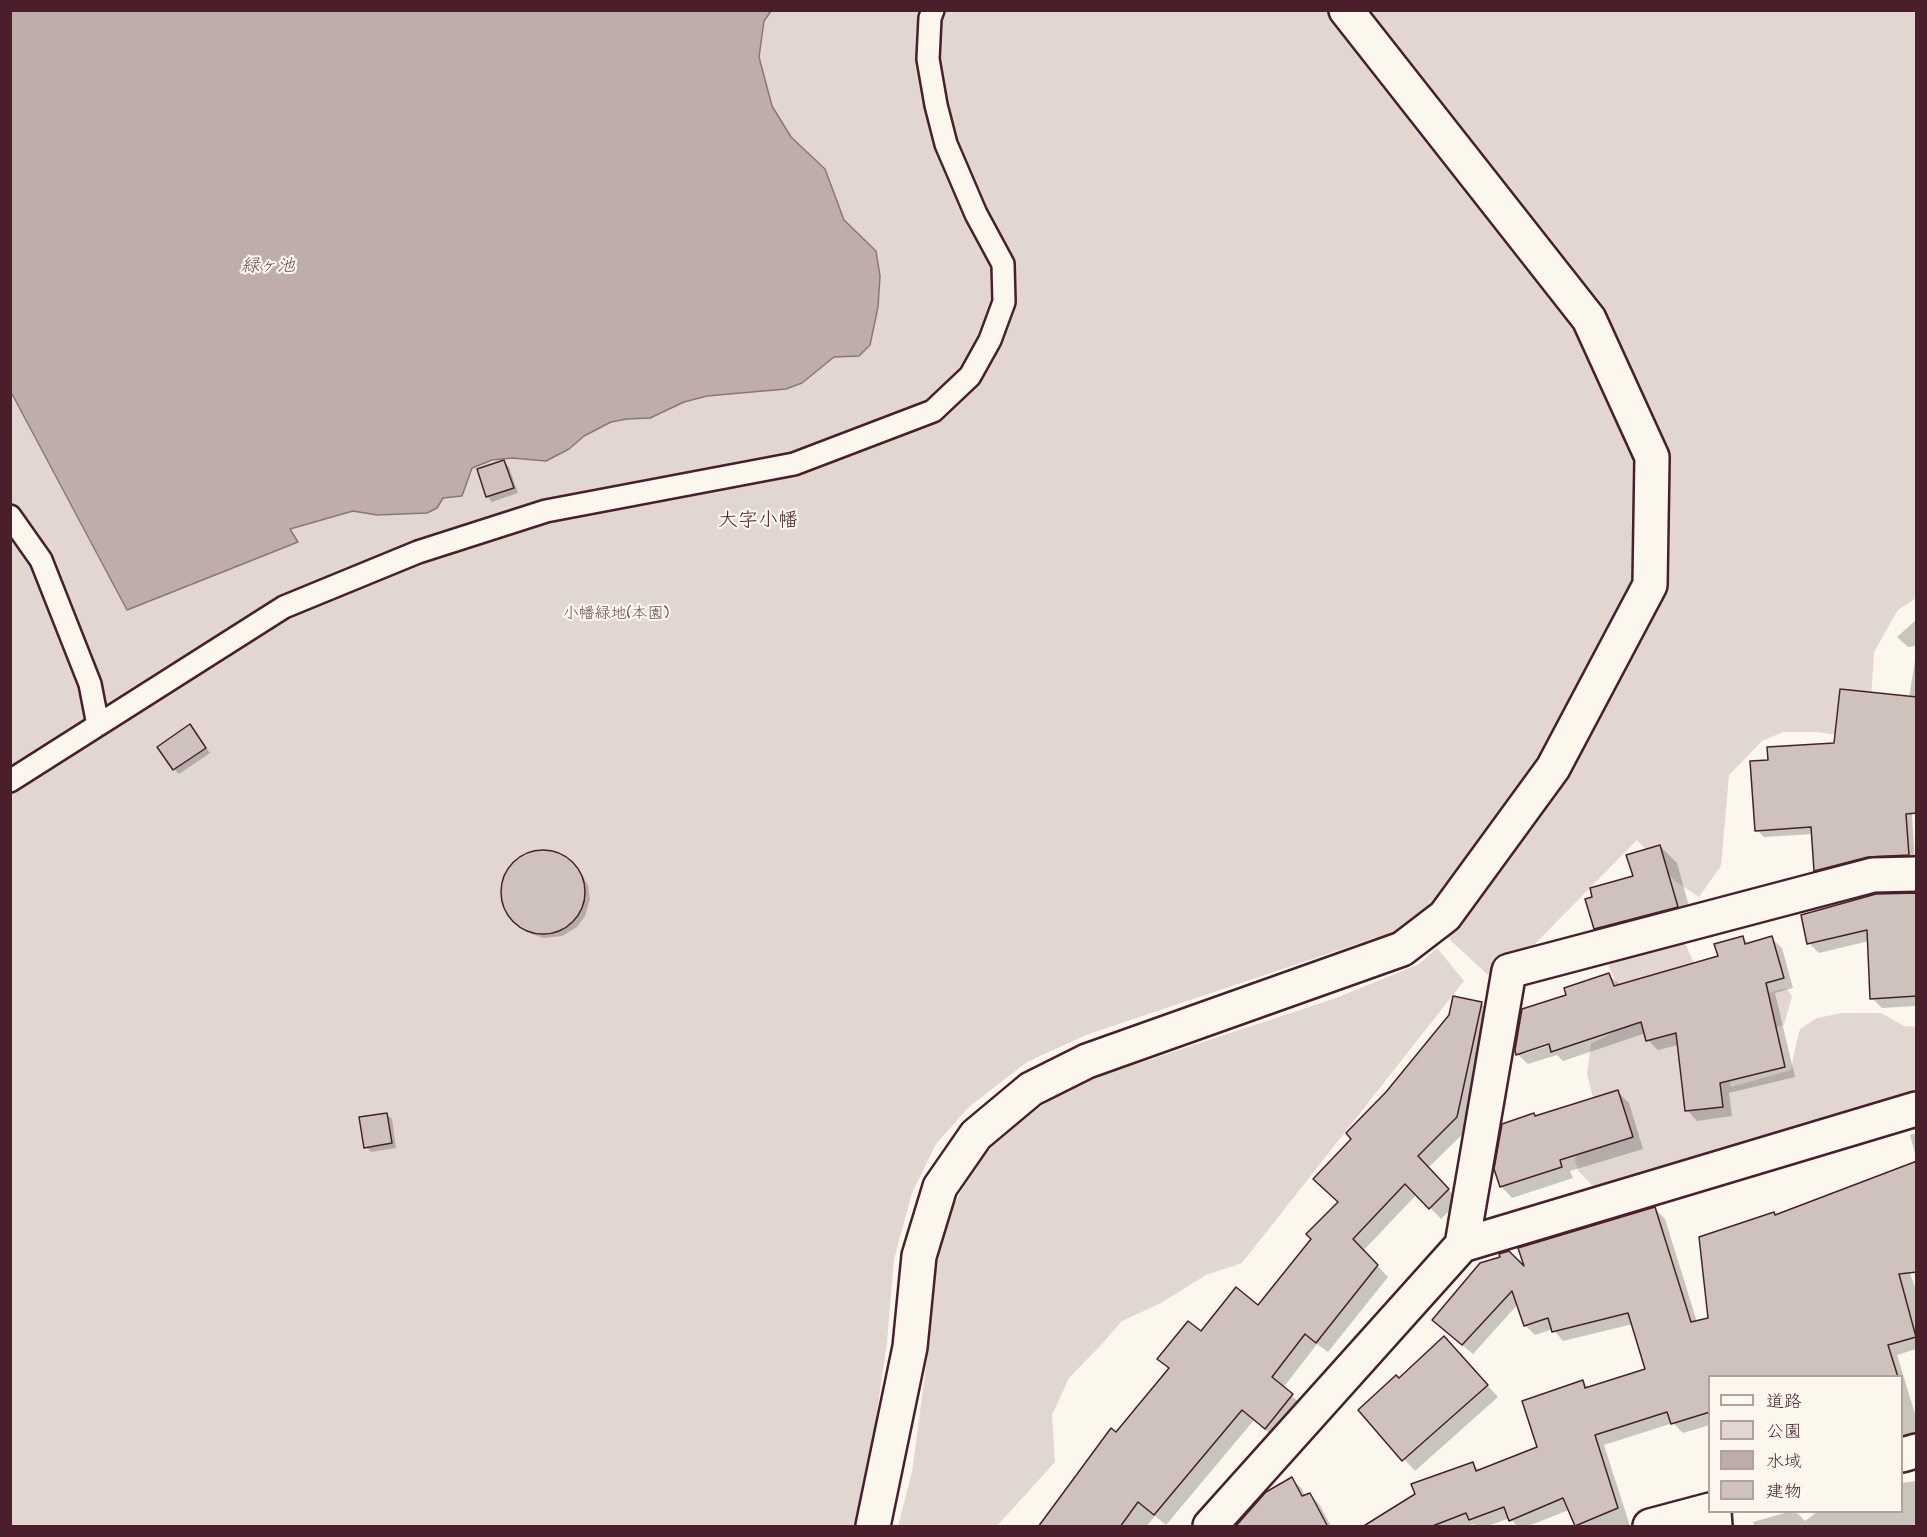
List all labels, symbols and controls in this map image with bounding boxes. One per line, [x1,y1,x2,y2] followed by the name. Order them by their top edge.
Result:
[241,256,295,278] water label: 緑ヶ池
[718,510,798,534] district label: 大字小幡
[563,605,669,625] park label: 小幡緑地(本園)
[1708,1375,1903,1513] legend
[1766,1389,1802,1414] text: 道路
[1766,1419,1802,1444] text: 公園
[1766,1449,1802,1474] text: 水域
[1766,1479,1802,1504] text: 建物

